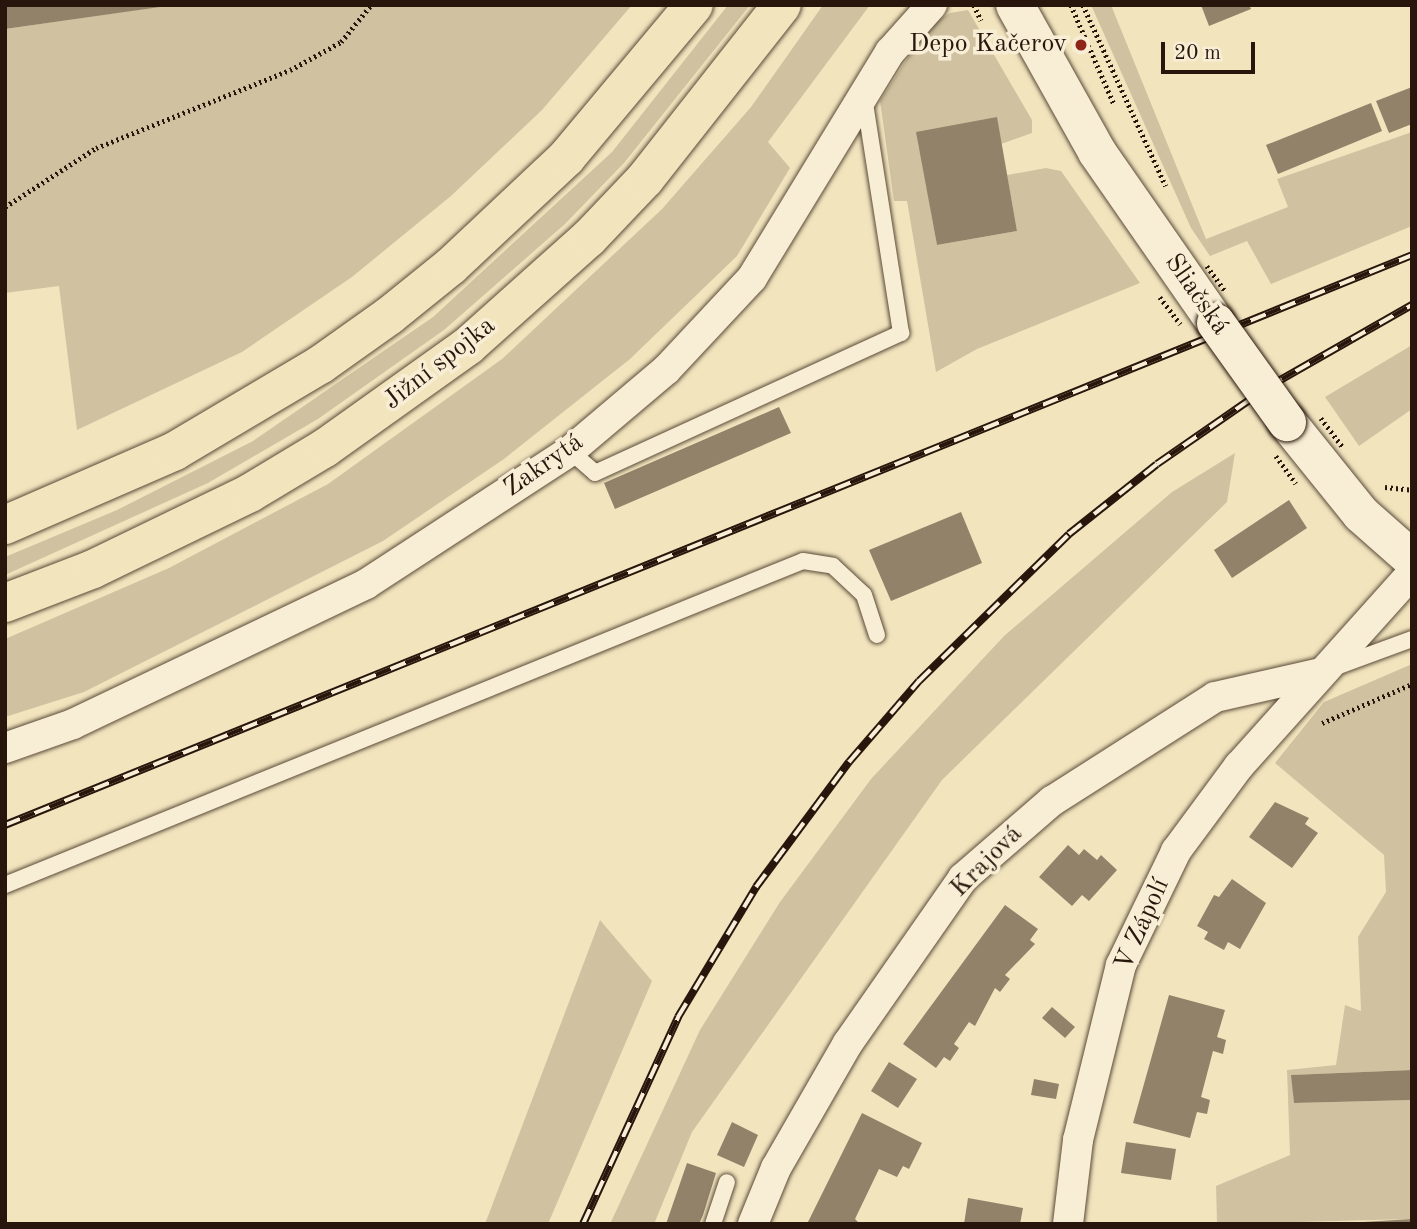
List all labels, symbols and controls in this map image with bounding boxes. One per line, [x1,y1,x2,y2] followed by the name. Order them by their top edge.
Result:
[1165,28,1260,72] scale bar
[909,29,1067,61] place label: Depo Kačerov
[1073,37,1089,53] marker: Depo Kačerov
[1174,43,1221,64] text: 20 m
[1157,248,1235,342] street label: Sliačská
[378,311,502,417] street label: Jižní spojka
[498,427,590,505] street label: Zakrytá
[944,819,1030,905] street label: Krajová
[1109,874,1177,976] street label: V Zápolí

